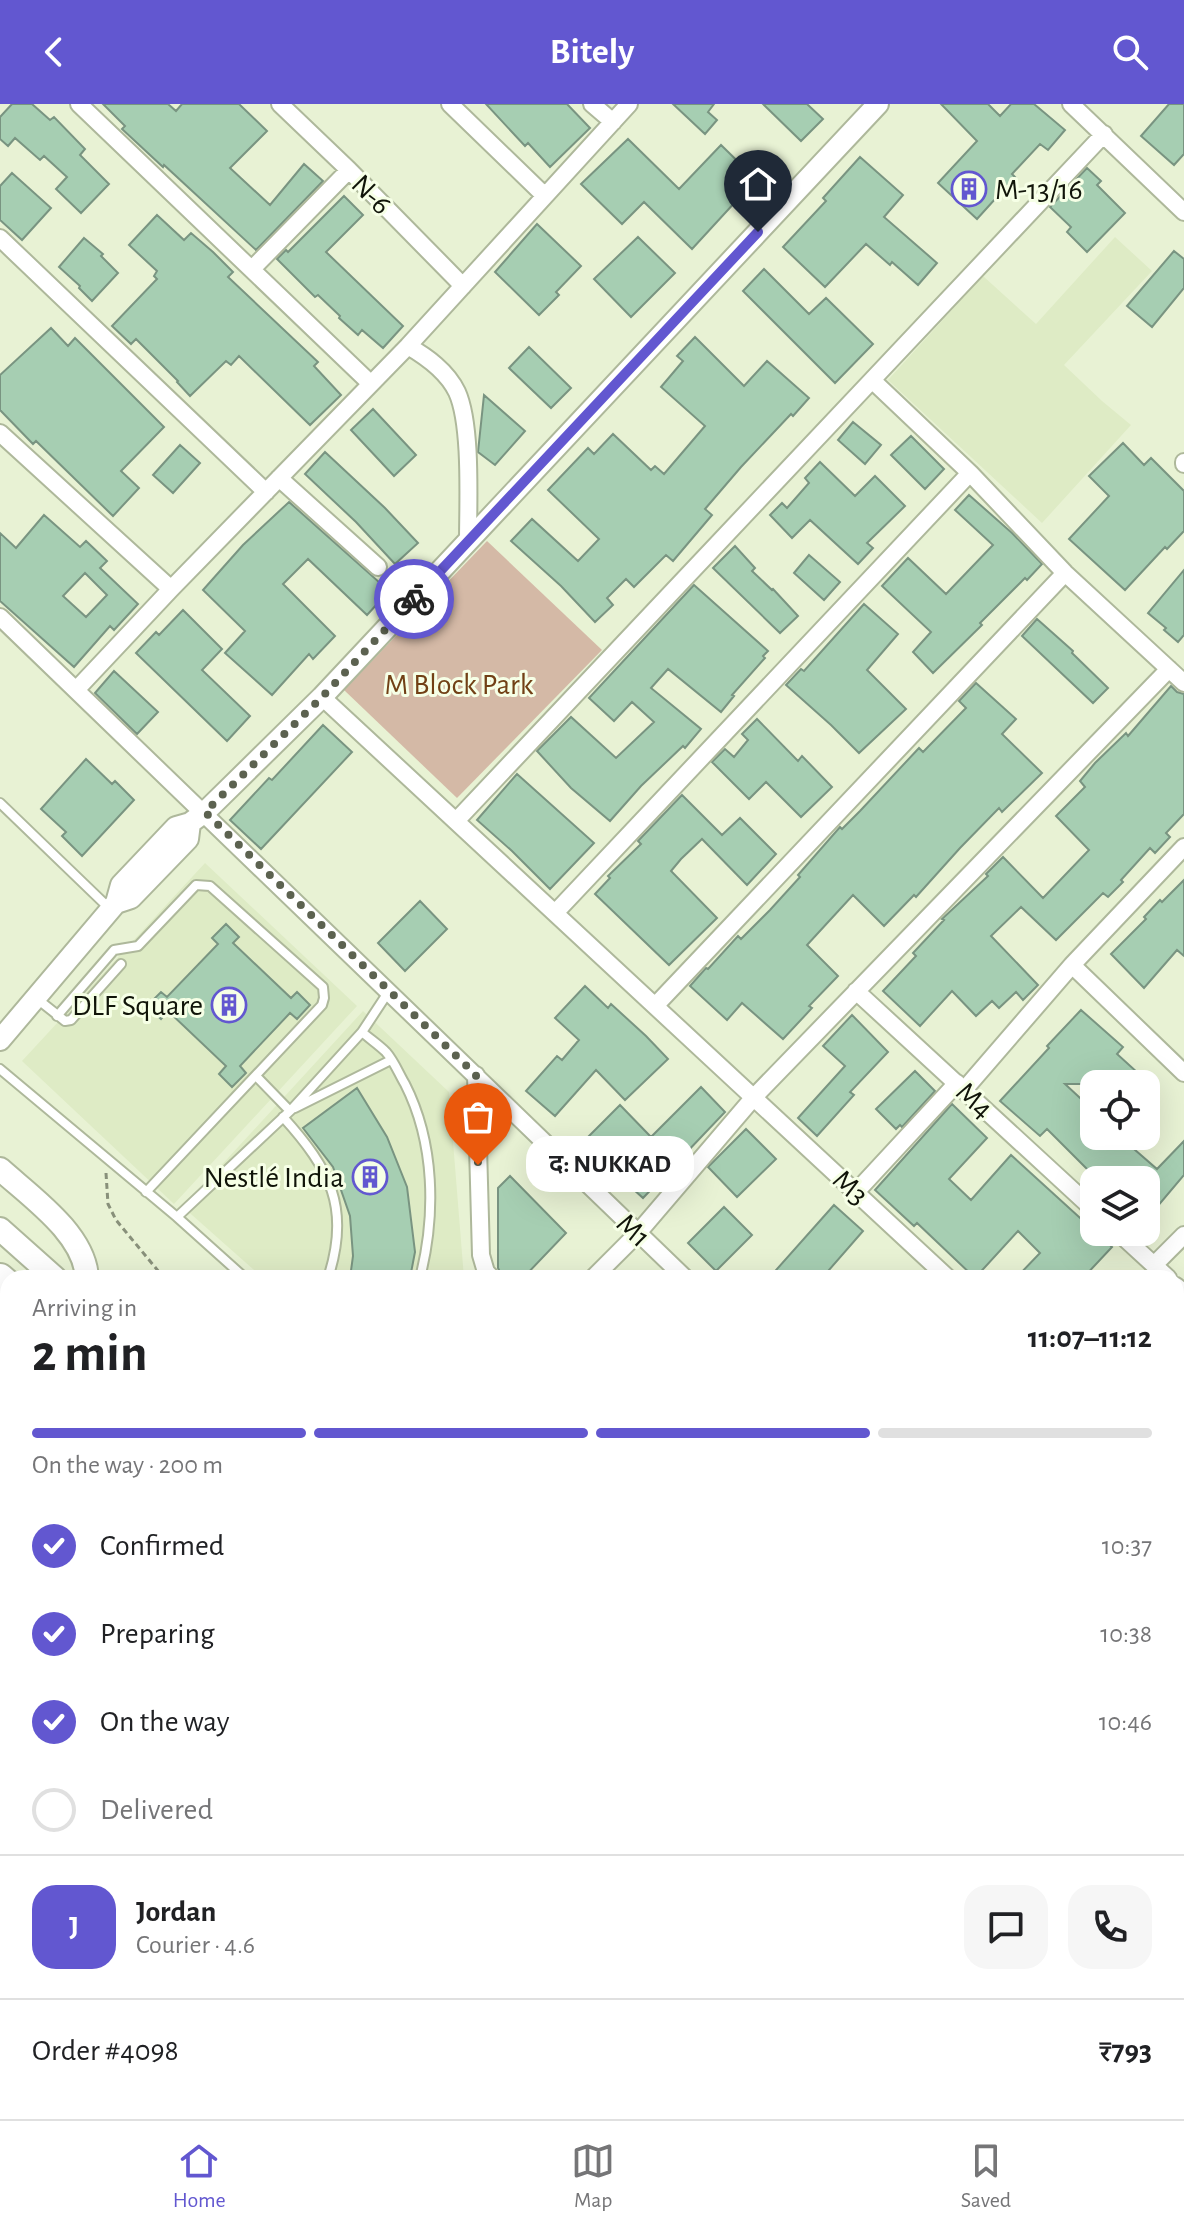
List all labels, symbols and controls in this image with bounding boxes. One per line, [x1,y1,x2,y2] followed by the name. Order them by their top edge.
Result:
[32,30,76,74] icon: back
[1108,30,1152,74] icon: search
[550,34,634,70] text: Bitely
[724,150,792,232] pin
[736,162,780,206] icon: home
[346,169,397,220] street label: N-6
[950,170,988,208] building icon: M-13/16
[995,175,1083,205] place label: M-13/16
[374,559,454,639] courier
[392,577,436,621] icon: bike
[385,670,534,700] park label: M Block Park
[210,986,248,1024] building icon: DLF Square
[72,991,203,1021] place label: DLF Square
[1080,1070,1160,1246] map controls
[1080,1070,1160,1150] button: locate
[950,1077,998,1125] street label: M4
[444,1083,512,1165] pin
[456,1095,500,1139] icon: bag
[526,1137,694,1193] callout: द: NUKKAD
[549,1151,671,1177] text: द: NUKKAD
[351,1158,389,1196] building icon: Nestlé India
[204,1163,344,1193] place label: Nestlé India
[827,1164,874,1211] street label: M3
[1080,1166,1160,1246] button: layers
[611,1208,656,1253] street label: M1
[32,1295,137,1321] text: Arriving in
[1028,1323,1152,1353] text: 11:07–11:12
[32,1328,147,1380] text: 2 min
[32,1452,223,1478] text: On the way · 200 m
[32,1524,76,1568] icon: check
[100,1531,224,1561] text: Confirmed
[1102,1533,1152,1559] text: 10:37
[32,1612,76,1656] icon: check
[100,1619,215,1649] text: Preparing
[1100,1621,1152,1647] text: 10:38
[32,1700,76,1744] icon: check
[100,1707,229,1737] text: On the way
[1099,1709,1152,1735] text: 10:46
[100,1795,213,1825] text: Delivered
[964,1885,1048,1969] button: chat
[1068,1885,1152,1969] button: phone
[136,1897,216,1927] text: Jordan
[69,1912,79,1942] text: J
[136,1932,255,1958] text: Courier · 4.6
[32,2036,179,2066] text: Order #4098
[1099,2036,1152,2066] text: ₹793
[173,2139,226,2213] tab: Home
[571,2139,615,2213] tab: Map
[961,2139,1011,2213] tab: Saved

